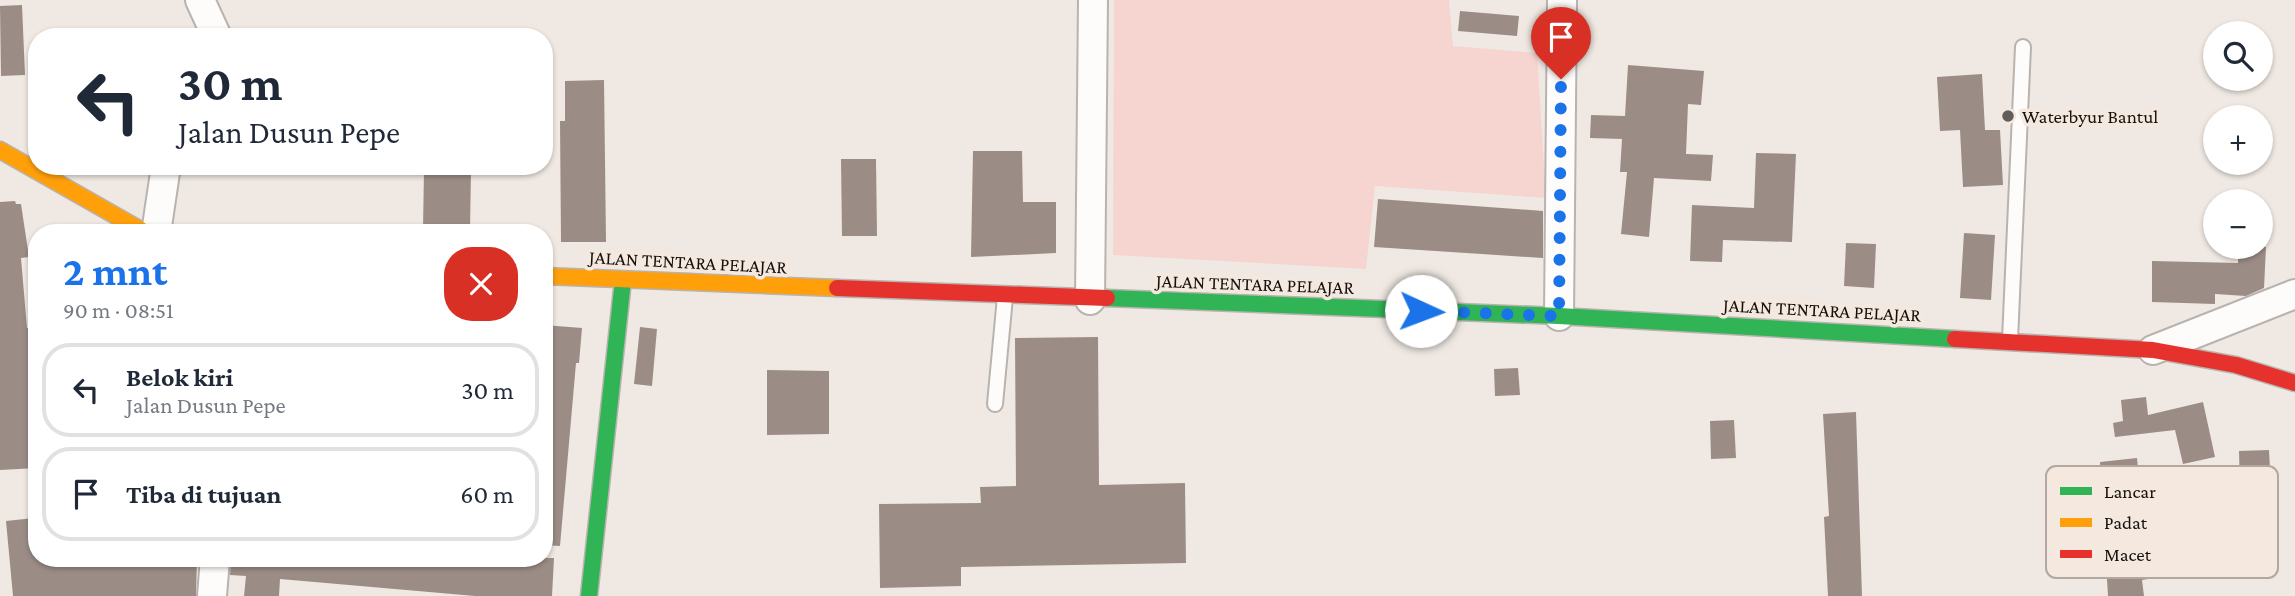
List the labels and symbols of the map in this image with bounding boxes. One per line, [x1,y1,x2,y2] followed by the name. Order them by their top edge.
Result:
[1531,7,1591,79] pin
[2022,106,2158,127] place label: Waterbyur Bantul
[2000,108,2016,124] marker: Waterbyur Bantul
[587,246,788,278] street label: JALAN TENTARA PELAJAR
[1154,270,1355,298] street label: JALAN TENTARA PELAJAR
[1384,274,1458,348] position arrow
[1721,294,1922,326] street label: JALAN TENTARA PELAJAR
[2046,466,2278,578] legend
[2104,481,2156,502] text: Lancar
[2104,512,2148,533] text: Padat
[2104,544,2152,565] text: Macet

